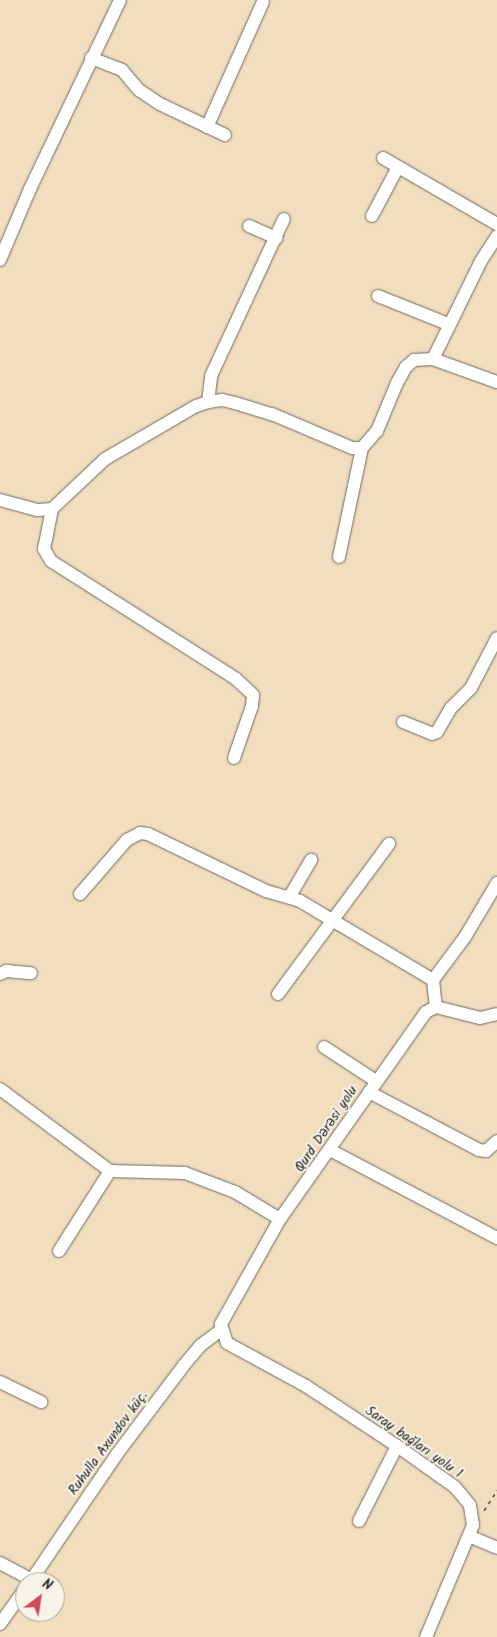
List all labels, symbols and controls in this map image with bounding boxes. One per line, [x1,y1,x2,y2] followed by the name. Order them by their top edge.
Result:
[291,1083,361,1175] street label: Qurd Dərəsi yolu
[65,1388,151,1498] street label: Ruhulla Axundov küç.
[362,1402,466,1482] street label: Saray bağları yolu 1
[15,1572,65,1622] north arrow
[38,1573,57,1597] text: N

